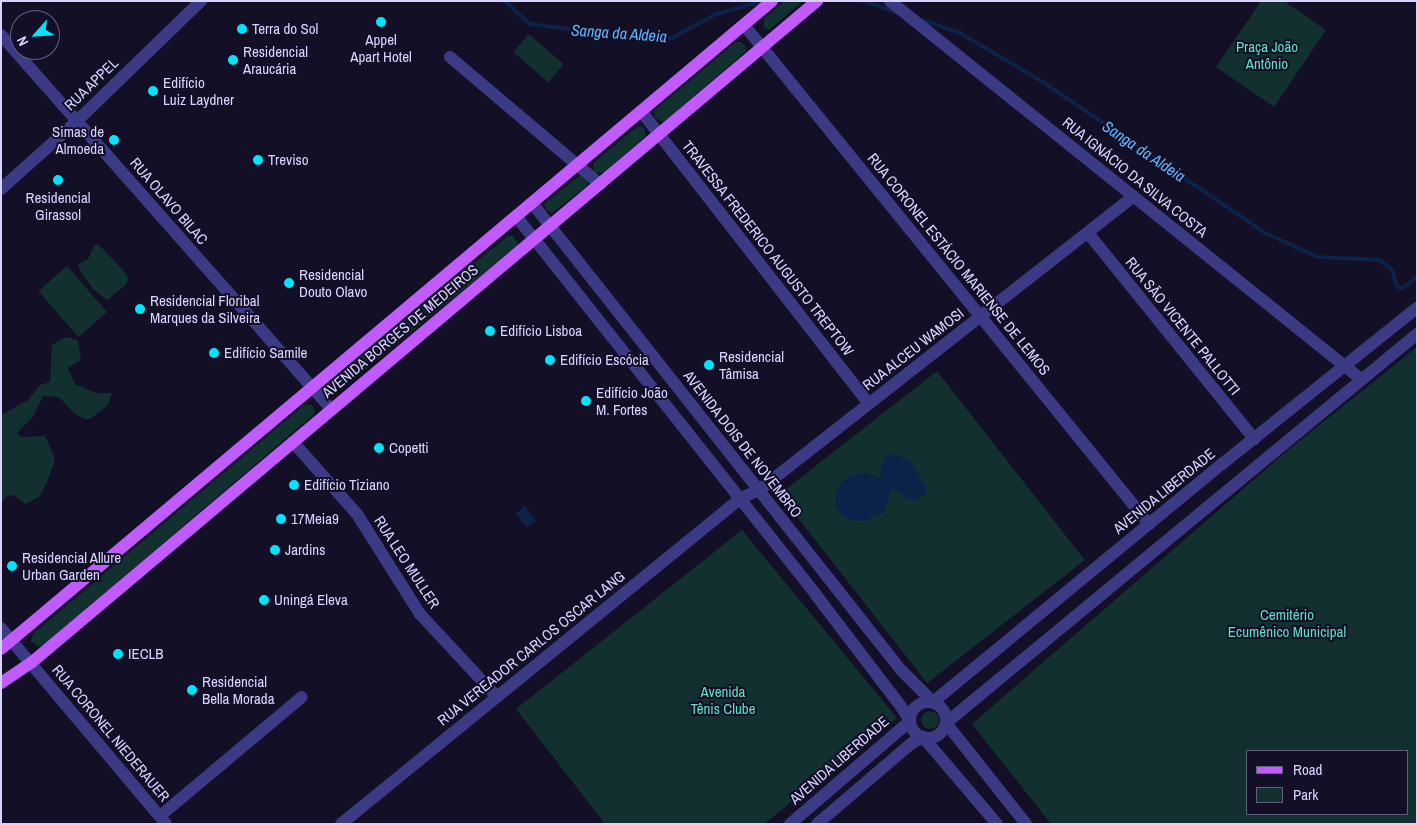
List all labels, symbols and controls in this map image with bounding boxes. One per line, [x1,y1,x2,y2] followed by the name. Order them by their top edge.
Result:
[10,10,60,60] north arrow
[375,16,387,28] marker: Appel Apart Hotel
[252,20,318,38] place label: Terra do Sol
[570,20,668,46] water label: Sanga da Aldeia
[236,23,248,35] marker: Terra do Sol
[350,30,412,65] place label: Appel Apart Hotel
[13,33,32,49] text: N
[1236,37,1298,72] park label: Praça João Antônio
[243,42,308,77] place label: Residencial Araucária
[60,54,122,114] street label: RUA APPEL
[227,54,239,66] marker: Residencial Araucária
[163,73,234,108] place label: Edifício Luiz Laydner
[147,85,159,97] marker: Edifício Luiz Laydner
[1058,112,1212,242] street label: RUA IGNÁCIO DA SILVA COSTA
[1098,116,1190,186] water label: Sanga da Aldeia
[52,122,104,157] place label: Simas de Almoeda
[108,134,120,146] marker: Simas de Almoeda
[678,136,858,360] street label: TRAVESSA FREDERICO AUGUSTO TREPTOW
[863,149,1055,379] street label: RUA CORONEL ESTÁCIO MARIENSE DE LEMOS
[268,151,309,169] place label: Treviso
[126,154,212,248] street label: RUA OLAVO BILAC
[252,154,264,166] marker: Treviso
[52,174,64,186] marker: Residencial Girassol
[26,188,90,223] place label: Residencial Girassol
[1122,253,1244,399] street label: RUA SÃO VICENTE PALLOTTI
[318,260,482,402] street label: AVENIDA BORGES DE MEDEIROS
[299,265,367,300] place label: Residencial Douto Olavo
[283,277,295,289] marker: Residencial Douto Olavo
[150,291,260,326] place label: Residencial Floribal Marques da Silveira
[134,303,146,315] marker: Residencial Floribal Marques da Silveira
[858,304,968,394] street label: RUA ALCEU WAMOSI
[500,322,582,340] place label: Edifício Lisboa
[484,325,496,337] marker: Edifício Lisboa
[224,344,307,362] place label: Edifício Samile
[208,347,220,359] marker: Edifício Samile
[719,347,784,382] place label: Residencial Tâmisa
[560,351,649,369] place label: Edifício Escócia
[544,354,556,366] marker: Edifício Escócia
[703,359,715,371] marker: Residencial Tâmisa
[680,367,806,521] street label: AVENIDA DOIS DE NOVEMBRO
[596,383,668,418] place label: Edifício João M. Fortes
[580,395,592,407] marker: Edifício João M. Fortes
[389,439,429,457] place label: Copetti
[373,442,385,454] marker: Copetti
[1109,444,1219,538] street label: AVENIDA LIBERDADE
[304,476,390,494] place label: Edifício Tiziano
[288,479,300,491] marker: Edifício Tiziano
[291,510,339,528] place label: 17Meia9
[370,512,444,612] street label: RUA LEO MULLER
[275,513,287,525] marker: 17Meia9
[285,541,325,559] place label: Jardins
[269,544,281,556] marker: Jardins
[22,548,122,583] place label: Residencial Allure Urban Garden
[6,560,18,572] marker: Residencial Allure Urban Garden
[433,567,629,729] street label: RUA VEREADOR CARLOS OSCAR LANG
[274,591,348,609] place label: Uningá Eleva
[258,594,270,606] marker: Uningá Eleva
[1228,605,1346,640] park label: Cemitério Ecumênico Municipal
[128,645,164,663] place label: IECLB
[112,648,124,660] marker: IECLB
[48,660,174,806] street label: RUA CORONEL NIEDERAUER
[202,672,274,707] place label: Residencial Bella Morada
[691,682,755,717] park label: Avenida Tênis Clube
[186,684,198,696] marker: Residencial Bella Morada
[785,712,893,808] street label: AVENIDA LIBERDADE
[1246,750,1408,815] legend
[1293,759,1322,780] text: Road
[1293,784,1318,805] text: Park

